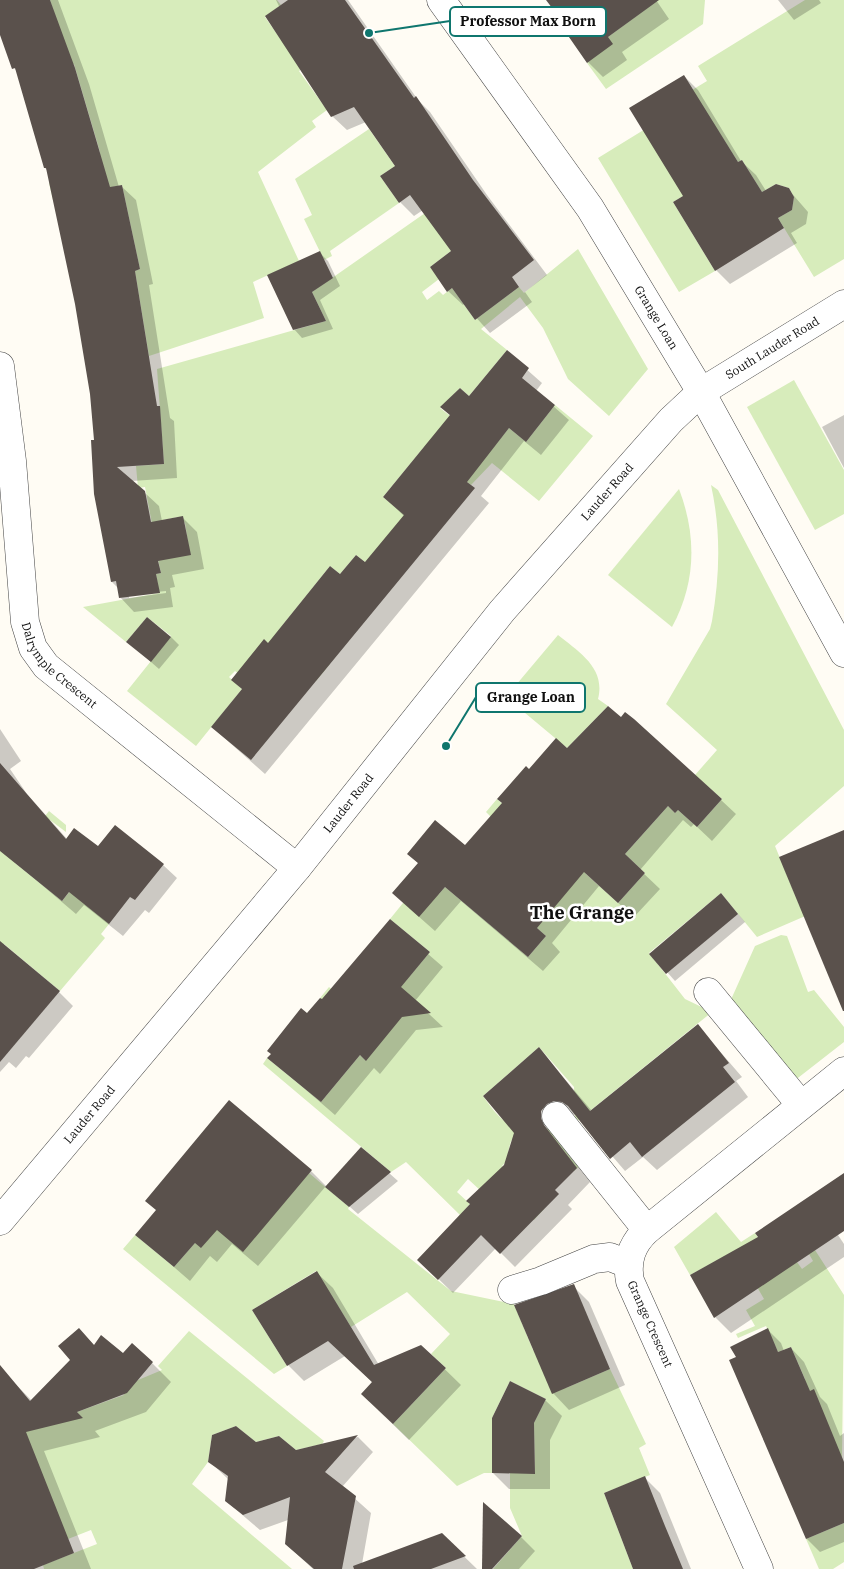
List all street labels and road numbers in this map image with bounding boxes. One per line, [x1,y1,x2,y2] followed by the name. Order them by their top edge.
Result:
[632,283,682,353] street label: Grange Loan
[722,313,822,382] street label: South Lauder Road
[578,460,636,523] street label: Lauder Road
[19,620,100,711] street label: Dalrymple Crescent
[320,770,376,836] street label: Lauder Road
[60,1082,118,1147] street label: Lauder Road
[625,1278,676,1370] street label: Grange Crescent

